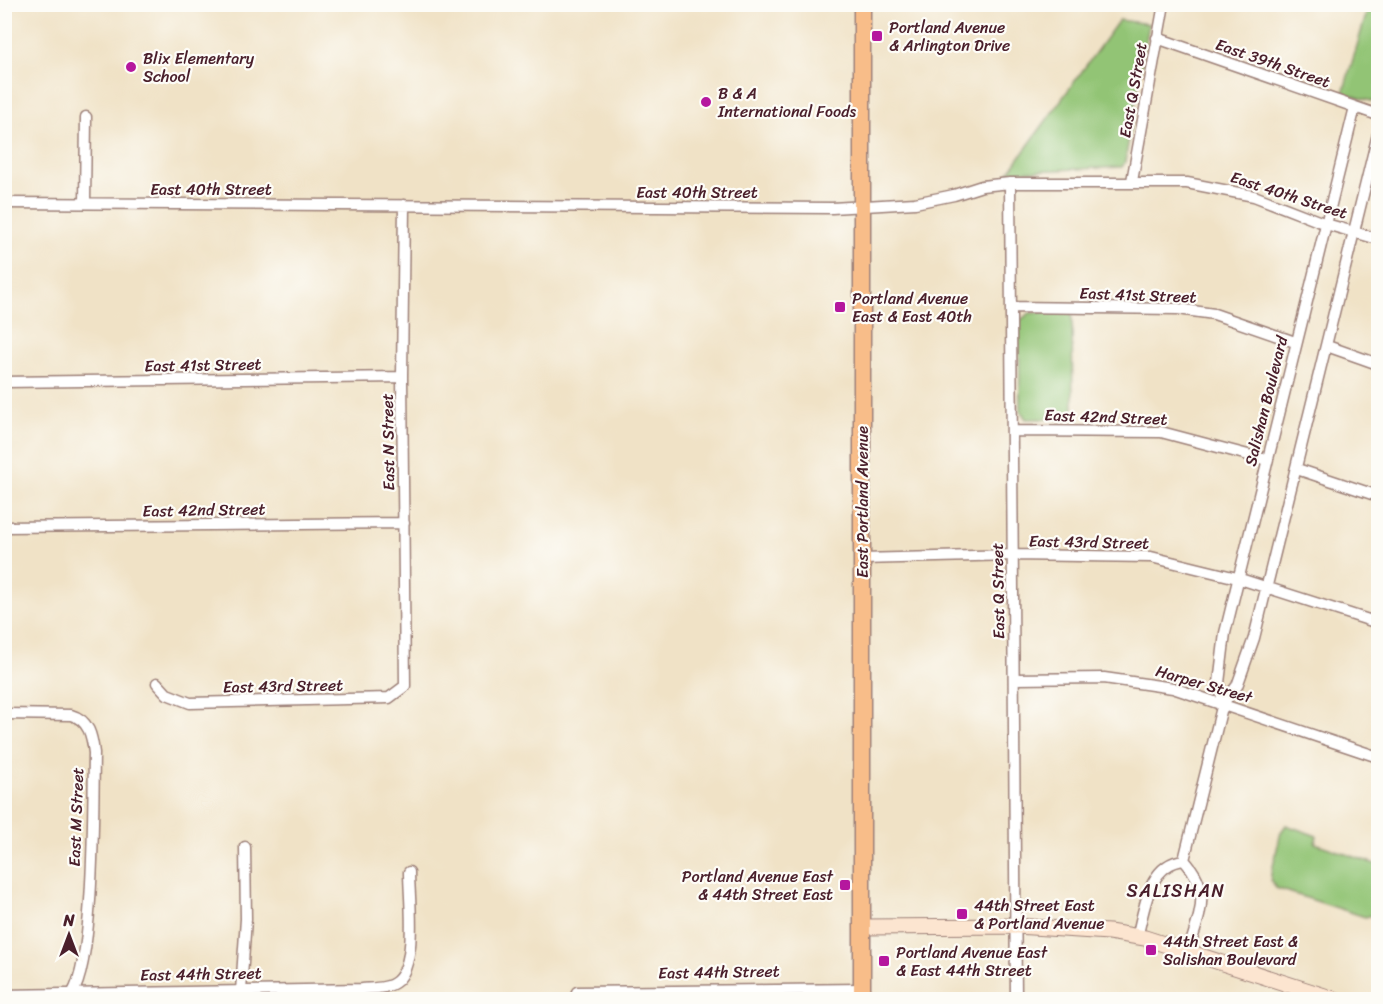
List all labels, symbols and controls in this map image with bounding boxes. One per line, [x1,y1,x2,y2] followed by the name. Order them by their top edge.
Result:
[889,13,1010,60] place label: Portland Avenue & Arlington Drive
[870,29,884,43] marker: Portland Avenue & Arlington Drive
[1212,30,1334,96] street label: East 39th Street
[1110,40,1156,140] street label: East Q Street
[143,44,255,91] place label: Blix Elementary School
[124,60,138,74] marker: Blix Elementary School
[717,79,857,126] place label: B & A International Foods
[699,95,713,109] marker: B & A International Foods
[1227,162,1351,228] street label: East 40th Street
[150,175,272,204] street label: East 40th Street
[636,178,758,207] street label: East 40th Street
[1079,278,1197,312] street label: East 41st Street
[852,284,972,331] place label: Portland Avenue East & East 40th
[833,300,847,314] marker: Portland Avenue East & East 40th
[1236,331,1297,469] street label: Salishan Boulevard
[144,349,262,381] street label: East 41st Street
[373,393,403,491] street label: East N Street
[1044,400,1168,434] street label: East 42nd Street
[848,426,877,578] street label: East Portland Avenue
[142,494,266,526] street label: East 42nd Street
[1029,526,1149,558] street label: East 43rd Street
[983,543,1013,639] street label: East Q Street
[1152,656,1256,712] street label: Harper Street
[223,670,343,702] street label: East 43rd Street
[60,767,92,867] street label: East M Street
[682,862,834,909] place label: Portland Avenue East & 44th Street East
[1127,875,1225,907] district label: SALISHAN
[838,878,852,892] marker: Portland Avenue East & 44th Street East
[974,891,1105,938] place label: 44th Street East & Portland Avenue
[39,905,99,965] north arrow
[62,906,75,935] text: N
[955,907,969,921] marker: 44th Street East & Portland Avenue
[1163,927,1298,974] place label: 44th Street East & Salishan Boulevard
[896,938,1048,985] place label: Portland Avenue East & East 44th Street
[1144,943,1158,957] marker: 44th Street East & Salishan Boulevard
[877,954,891,968] marker: Portland Avenue East & East 44th Street
[658,956,780,988] street label: East 44th Street
[140,958,262,990] street label: East 44th Street

